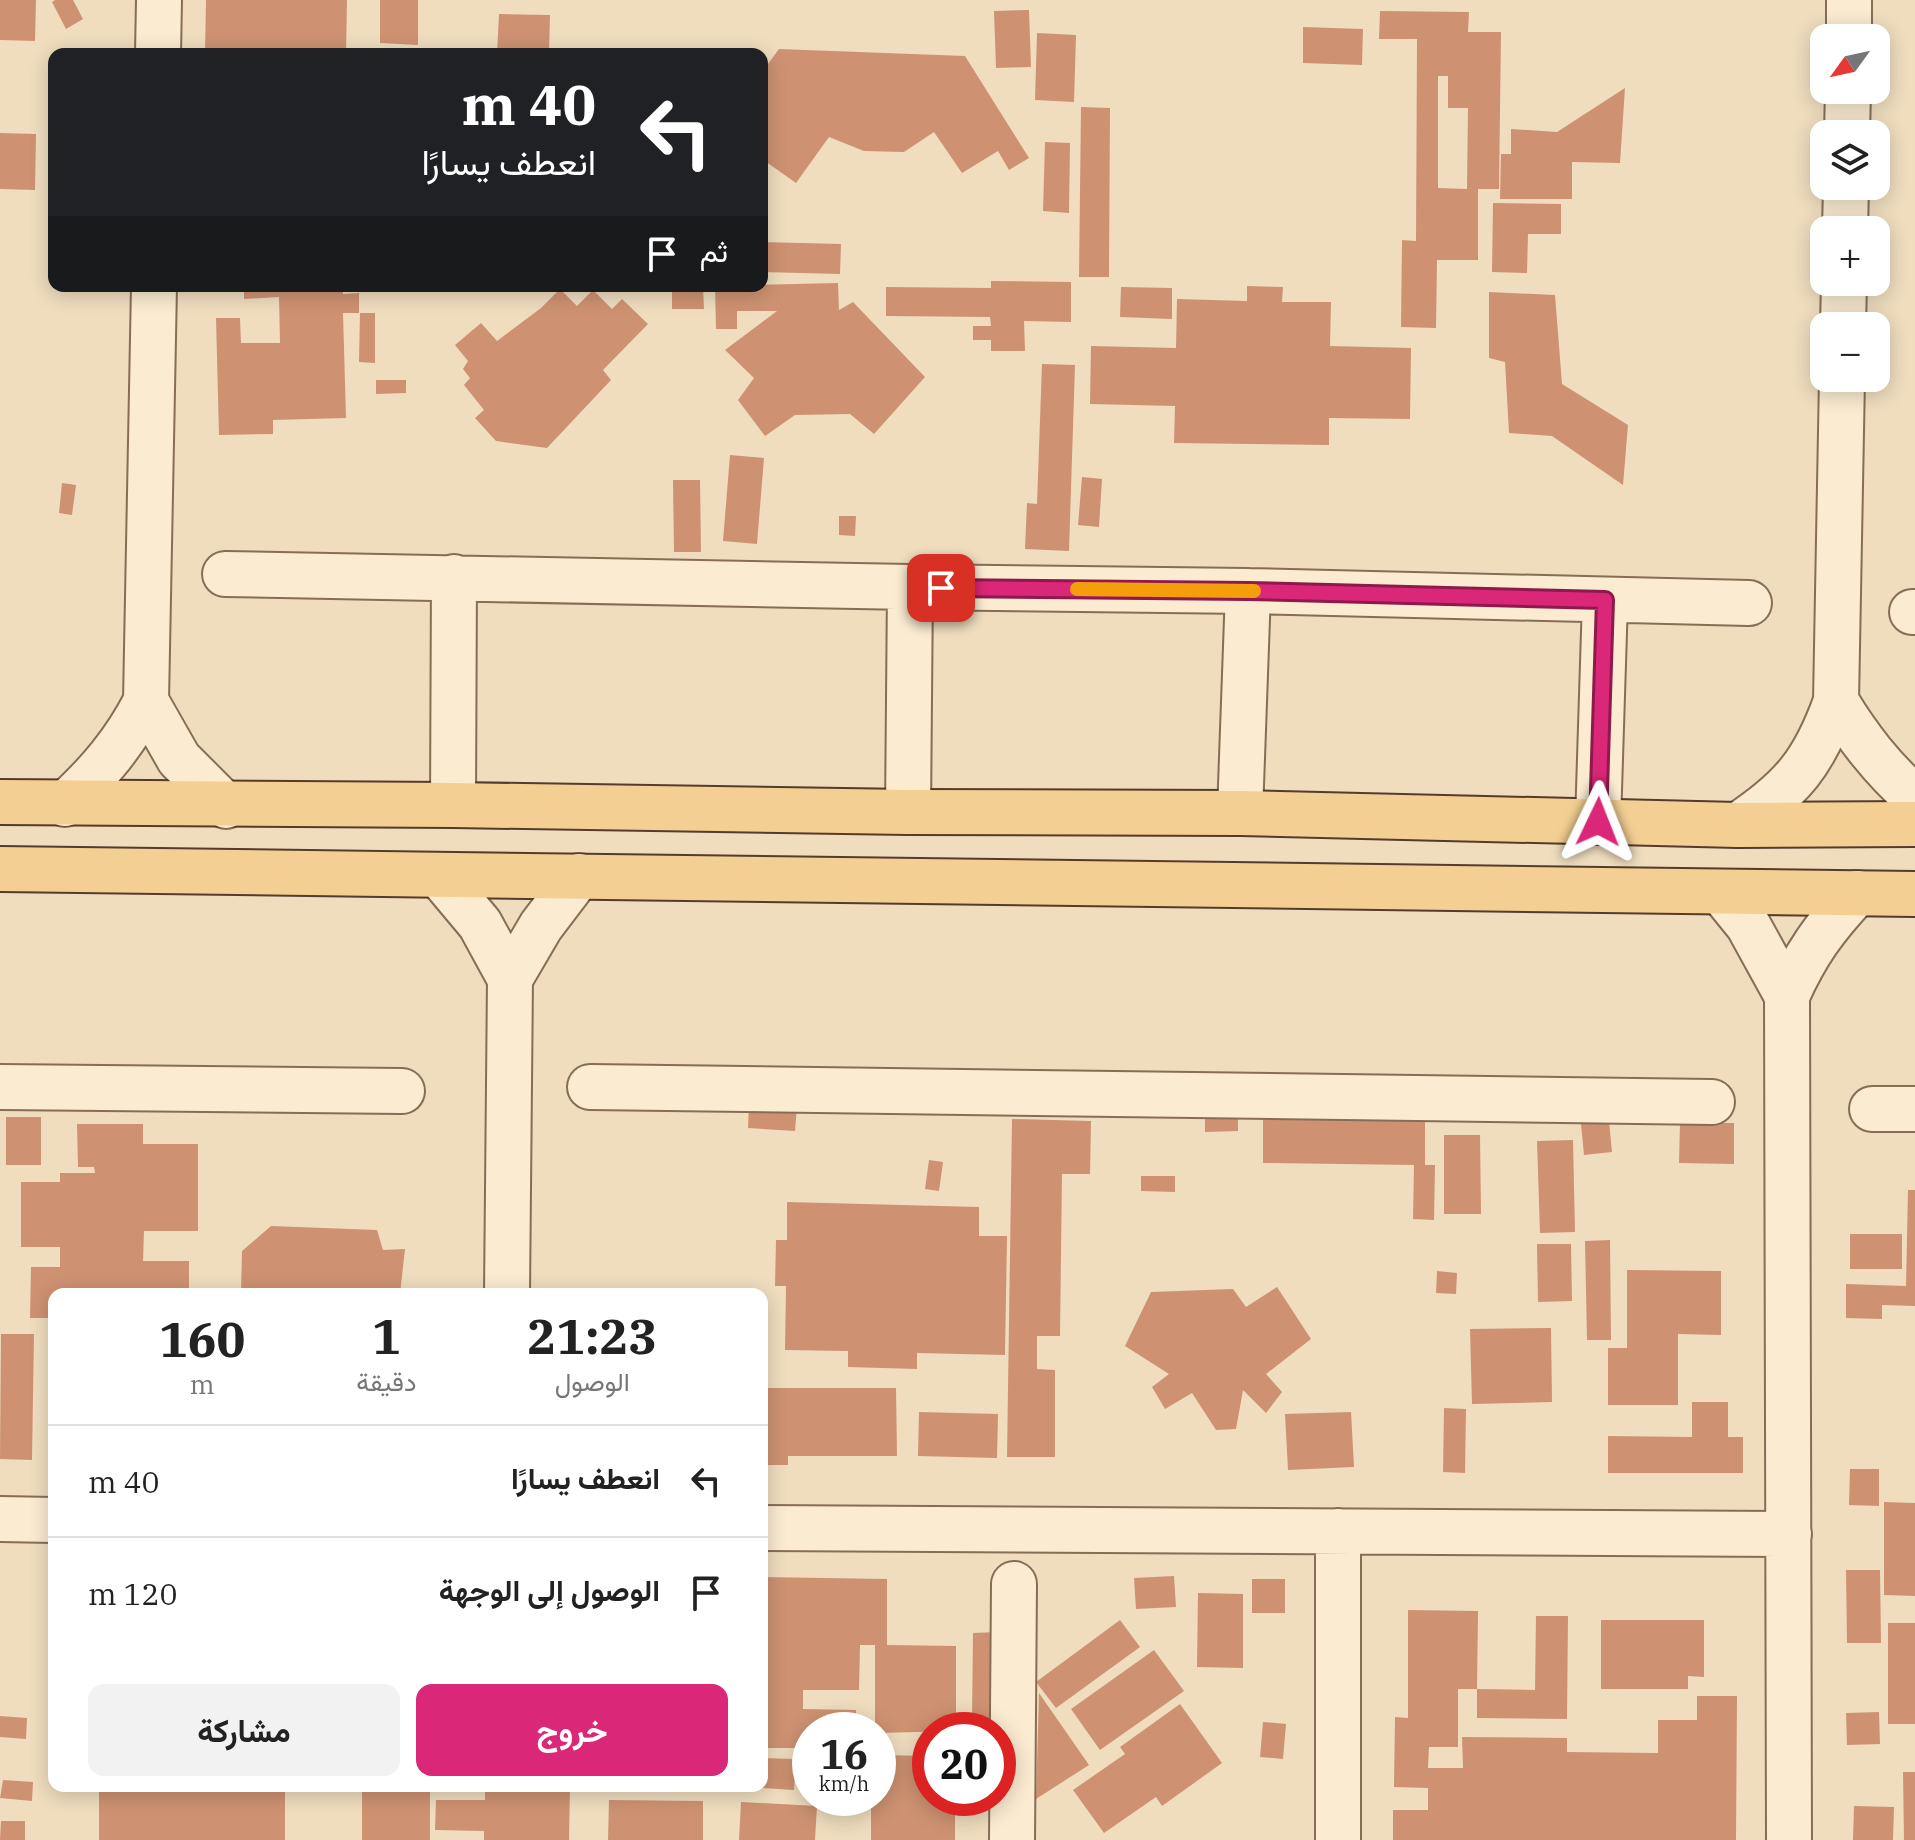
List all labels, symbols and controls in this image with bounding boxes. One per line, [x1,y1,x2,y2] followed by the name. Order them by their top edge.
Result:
[1810,24,1890,104] north arrow
[1810,24,1890,392] map controls
[461,68,596,140] text: 40 m
[624,80,728,184] icon: left
[1810,120,1890,200] button: layers
[421,138,596,185] text: انعطف يسارًا
[1810,216,1890,296] button: +
[700,231,728,270] text: ثم
[640,232,684,276] icon: arrive
[1810,312,1890,392] button: −
[907,554,975,622] pin
[919,566,963,610] icon: arrive
[1556,780,1640,864] position arrow
[372,1305,401,1367] text: 1
[527,1305,657,1367] text: 21:23
[159,1308,245,1370] text: 160
[356,1364,416,1398] text: دقيقة
[555,1364,630,1398] text: الوصول
[190,1367,215,1401] text: m
[511,1458,660,1497] text: انعطف يسارًا
[684,1459,728,1503] icon: left
[88,1462,160,1501] text: 40 m
[439,1570,660,1609] text: الوصول إلى الوجهة
[684,1571,728,1615] icon: arrive
[88,1574,178,1613] text: 120 m
[88,1684,400,1776] button: مشاركة
[416,1684,728,1776] button: خروج
[912,1712,1016,1816] speed limit sign: 20
[820,1728,868,1780] text: 16
[819,1770,869,1797] text: km/h

